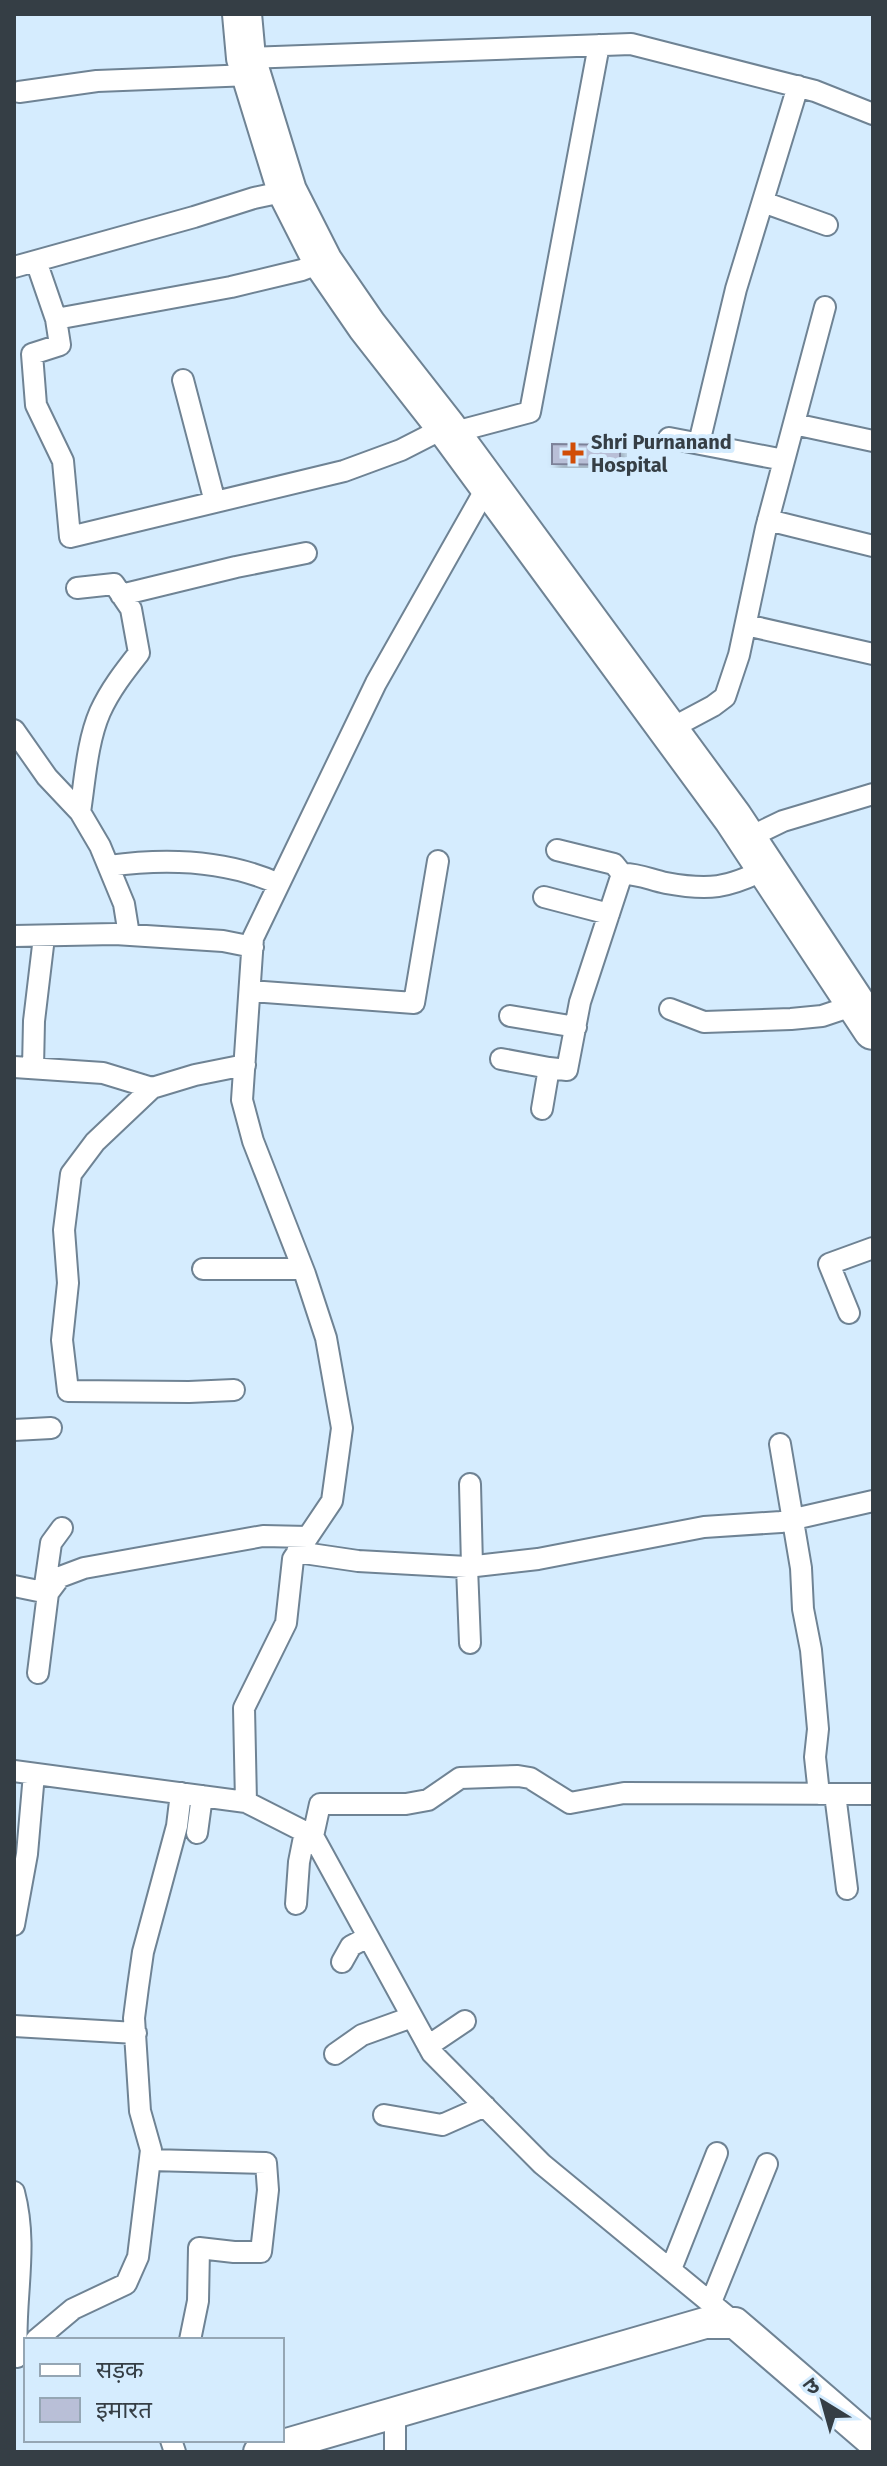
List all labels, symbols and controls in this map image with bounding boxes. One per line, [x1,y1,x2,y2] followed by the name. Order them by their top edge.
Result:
[591,430,732,477] place label: Shri Purnanand Hospital
[562,442,584,464] marker: Shri Purnanand Hospital
[24,2338,284,2442] legend
[96,2356,144,2384] text: सड़क
[783,2362,863,2442] north arrow
[798,2371,825,2401] text: उ
[96,2396,153,2424] text: इमारत

